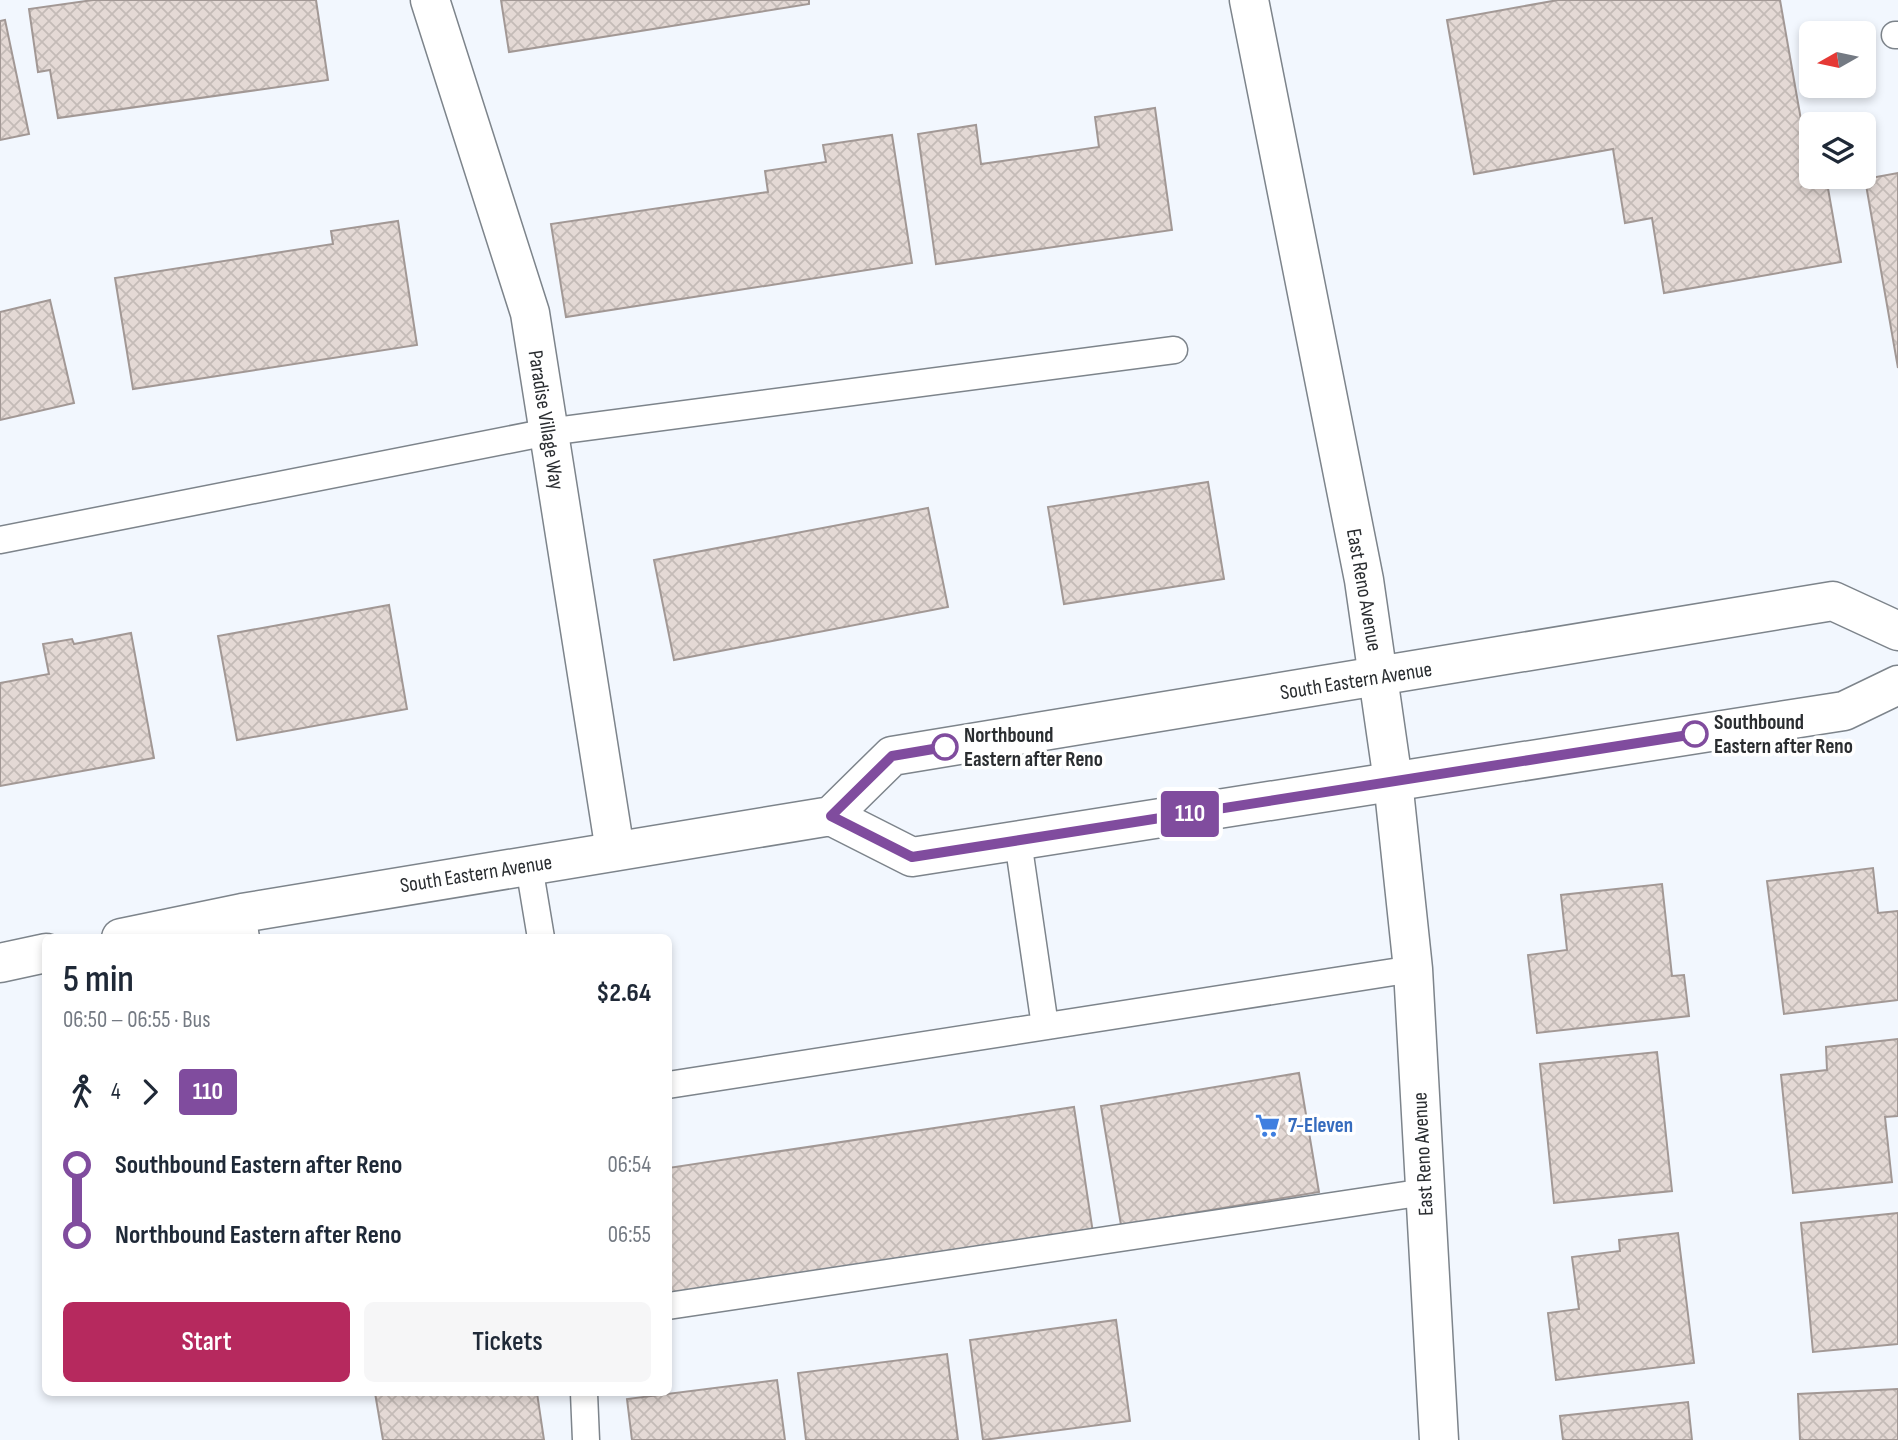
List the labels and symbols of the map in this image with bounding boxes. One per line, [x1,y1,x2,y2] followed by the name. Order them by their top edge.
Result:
[1799,21,1876,98] north arrow
[523,348,569,492] street label: Paradise Village Way
[1341,527,1387,653] street label: East Reno Avenue
[1278,657,1434,705] street label: South Eastern Avenue
[1714,710,1853,759] place label: Southbound Eastern after Reno
[1682,721,1708,747] marker: Southbound Eastern after Reno
[964,723,1103,772] place label: Northbound Eastern after Reno
[932,734,958,760] marker: Northbound Eastern after Reno
[1150,791,1230,837] line badge: 110
[398,850,554,898] street label: South Eastern Avenue
[1407,1091,1439,1217] street label: East Reno Avenue
[1254,1111,1282,1139] supermarket icon: 7-Eleven
[1288,1113,1353,1138] place label: 7-Eleven

